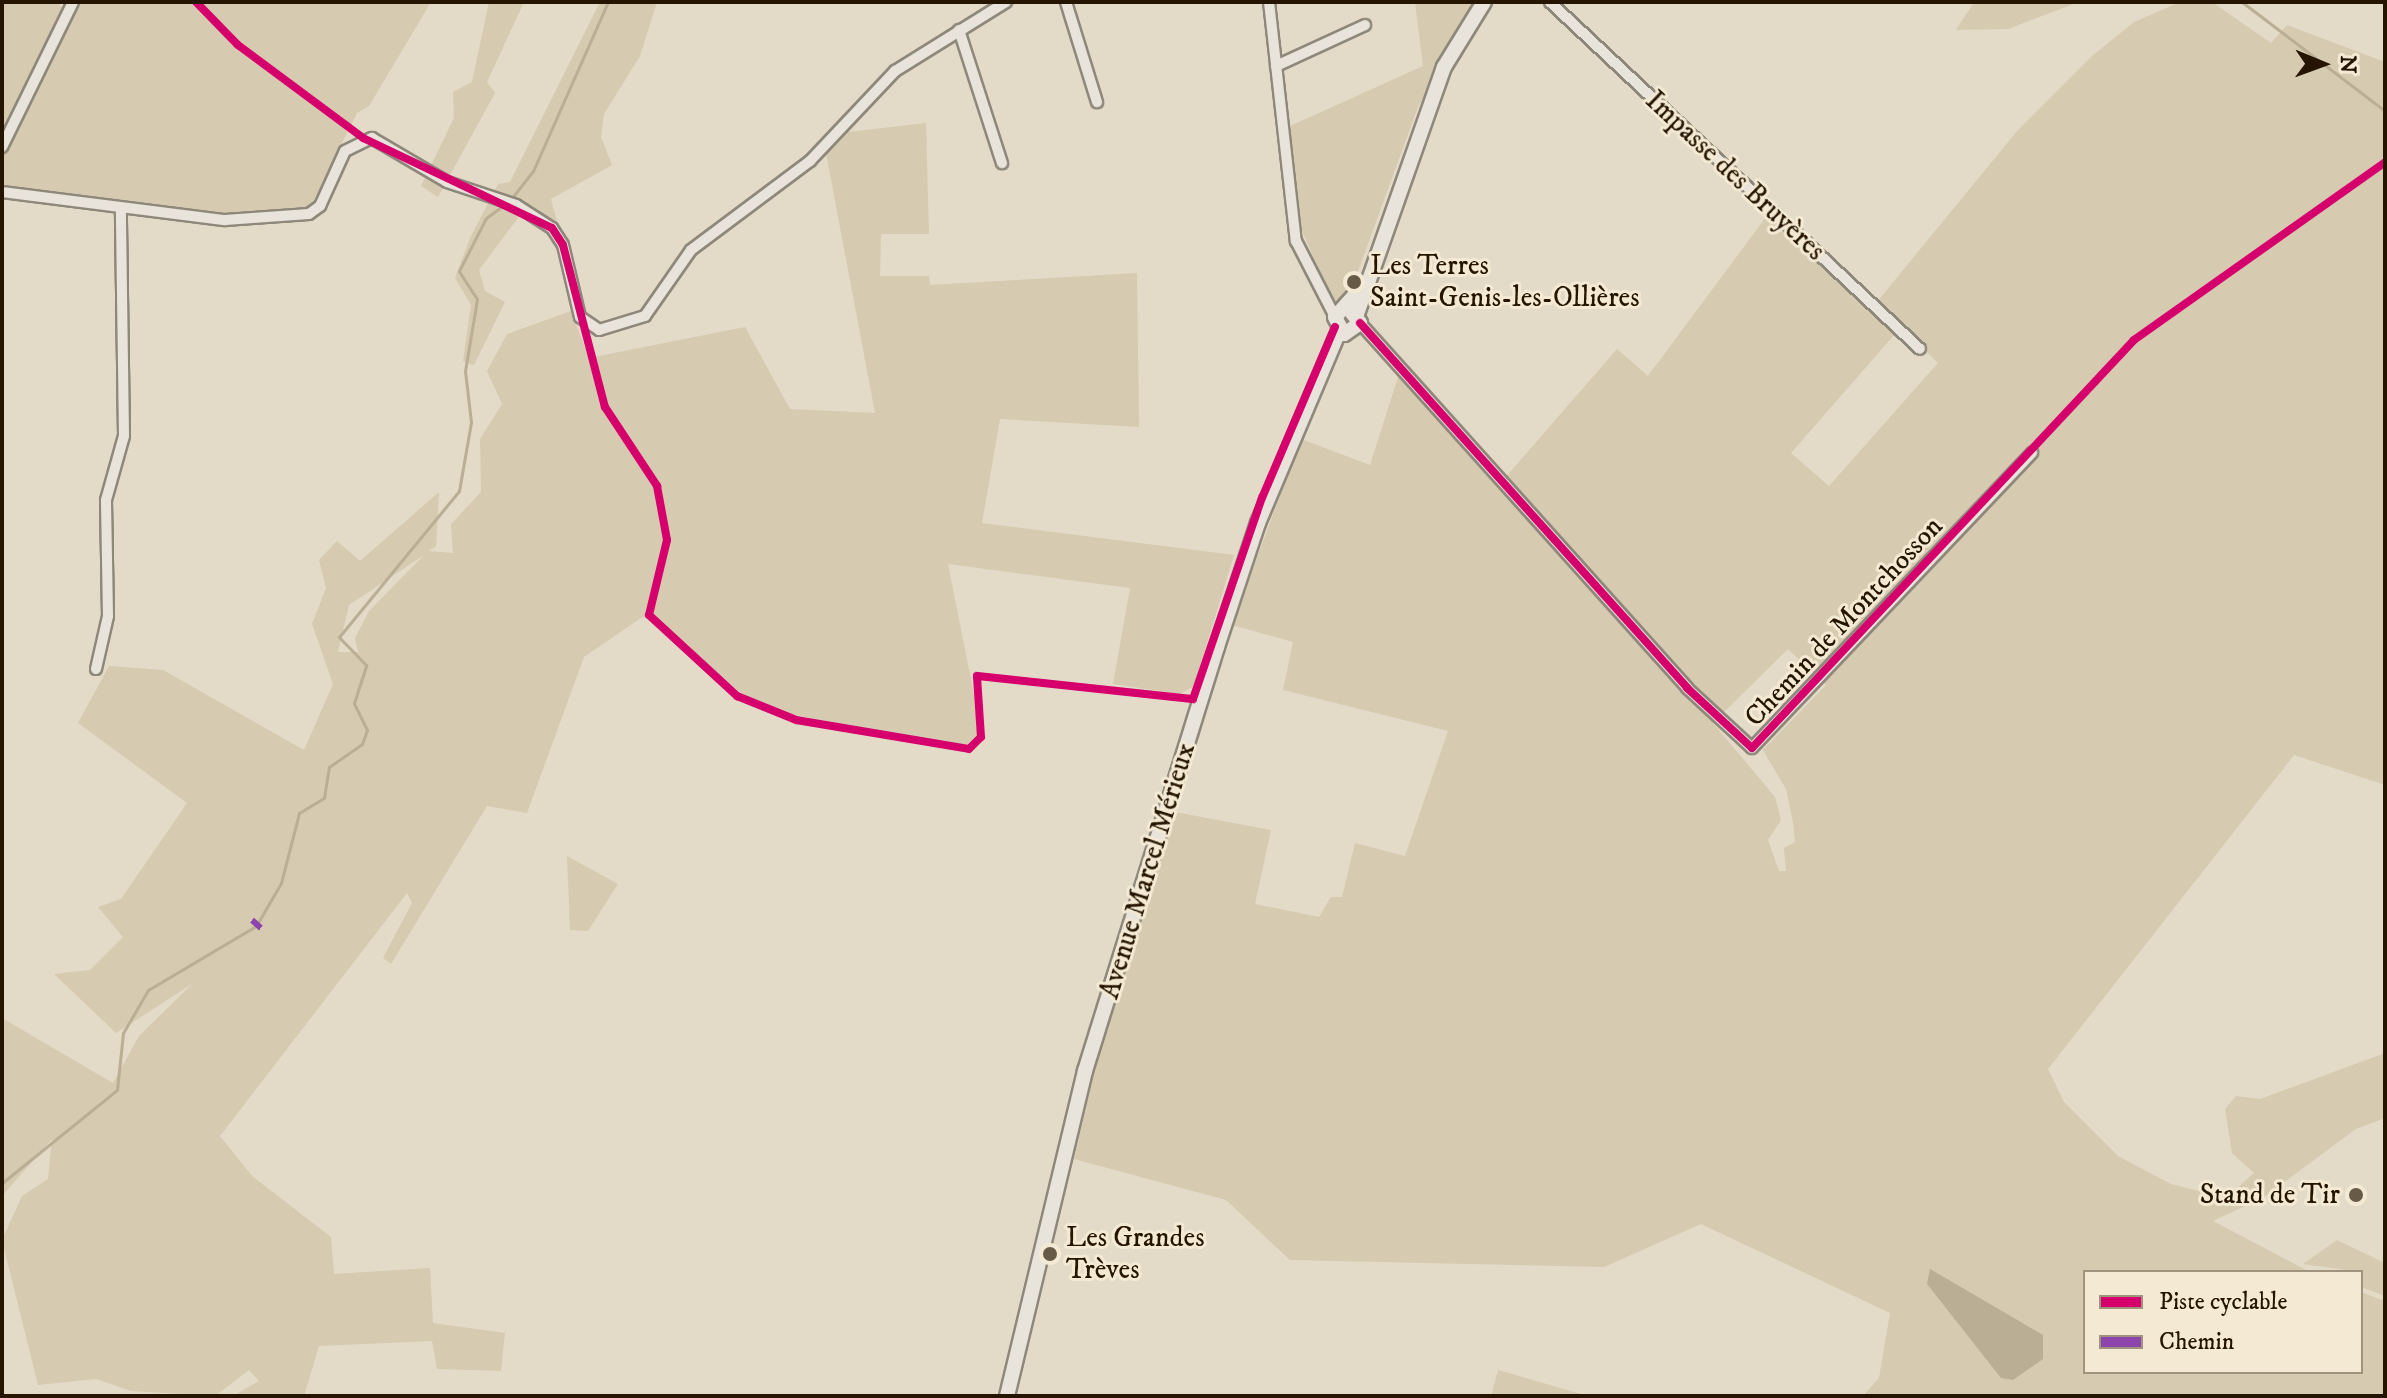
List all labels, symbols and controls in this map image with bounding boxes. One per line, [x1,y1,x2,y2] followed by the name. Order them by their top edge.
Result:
[2283,24,2363,104] north arrow
[2334,55,2361,74] text: N
[1638,84,1832,268] street label: Impasse des Bruyères
[1370,249,1640,315] place label: Les Terres Saint-Genis-les-Ollières
[1345,273,1363,291] marker: Les Terres Saint-Genis-les-Ollières
[1738,510,1950,734] street label: Chemin de Montchosson
[1093,739,1203,1003] street label: Avenue Marcel Mérieux
[2200,1178,2340,1212] place label: Stand de Tir
[2347,1186,2365,1204] marker: Stand de Tir
[1066,1221,1204,1287] place label: Les Grandes Trèves
[1041,1245,1059,1263] marker: Les Grandes Trèves
[2083,1270,2363,1374] legend
[2159,1287,2287,1317] text: Piste cyclable
[2159,1327,2234,1357] text: Chemin

